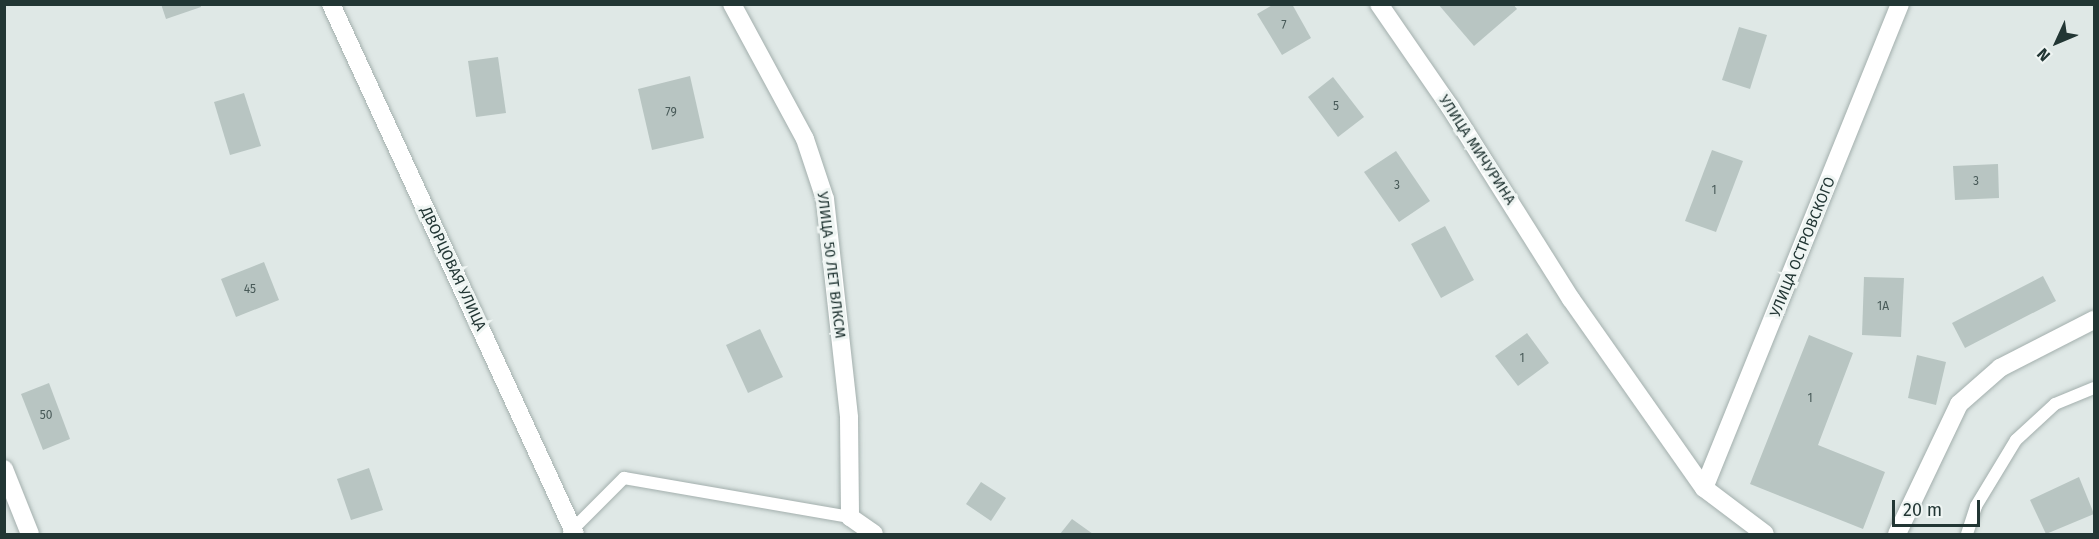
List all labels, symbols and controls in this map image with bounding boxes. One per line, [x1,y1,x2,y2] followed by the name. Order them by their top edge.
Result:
[2027,12,2087,72] north arrow
[1281,19,1287,33] house number: 7
[2033,44,2054,65] text: N
[1435,92,1519,208] street label: УЛИЦА МИЧУРИНА
[1333,100,1339,114] house number: 5
[665,106,677,120] house number: 79
[1767,174,1839,320] street label: УЛИЦА ОСТРОВСКОГО
[1973,175,1979,189] house number: 3
[1394,179,1400,193] house number: 3
[1711,184,1717,198] house number: 1
[813,191,849,339] street label: УЛИЦА 50 ЛЕТ ВЛКСМ
[416,204,490,334] street label: ДВОРЦОВАЯ УЛИЦА
[244,283,256,297] house number: 45
[1877,300,1889,314] house number: 1А
[1519,352,1525,366] house number: 1
[1807,392,1813,406] house number: 1
[40,409,52,423] house number: 50
[1895,488,1984,526] scale bar
[1903,499,1942,521] text: 20 m

